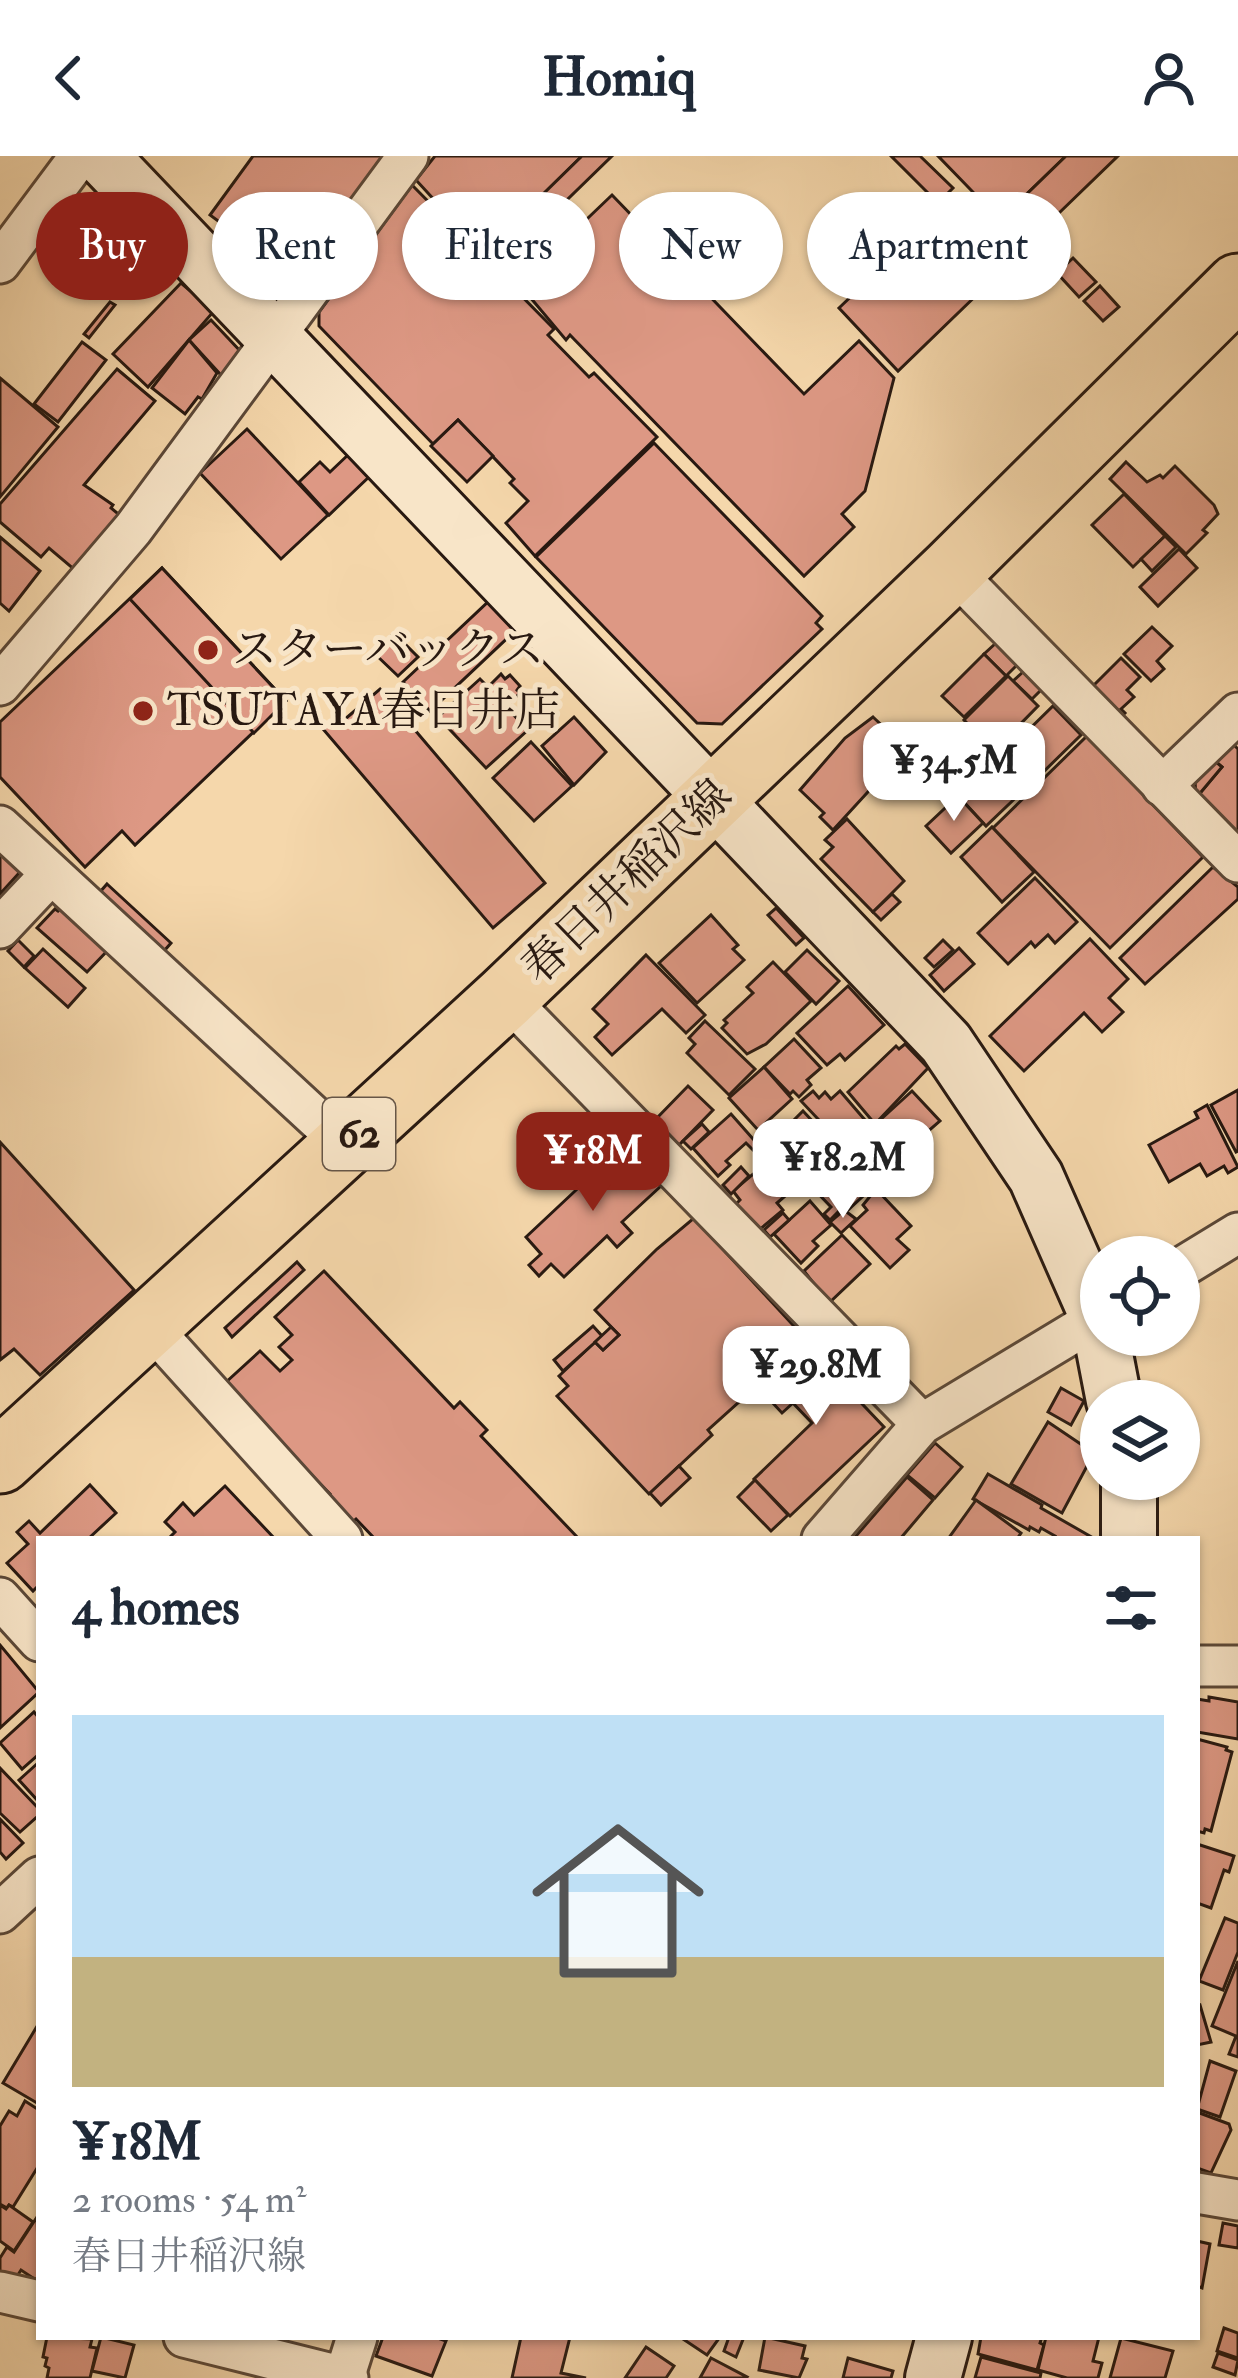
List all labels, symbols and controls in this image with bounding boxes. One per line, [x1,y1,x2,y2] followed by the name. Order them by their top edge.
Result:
[542,44,696,112] text: Homiq
[36,45,102,111] icon: back
[1136,45,1202,111] icon: person
[36,192,188,300] chip: Buy
[212,192,378,300] chip: Rent
[402,192,595,300] chip: Filters
[619,192,783,300] chip: New
[807,192,1071,300] chip: Apartment
[232,622,544,678] place label: スターバックス
[195,637,221,663] marker: スターバックス
[167,683,560,739] place label: TSUTAYA春日井店
[130,698,156,724] marker: TSUTAYA春日井店
[856,722,1052,824] pin: ¥34.5M
[890,736,1018,785] text: ¥34.5M
[510,768,744,996] street label: 春日井稲沢線
[323,1098,395,1170] road number: 62
[522,1112,664,1214] pin: ¥18M
[745,1119,941,1221] pin: ¥18.2M
[543,1126,643,1175] text: ¥18M
[780,1133,906,1182] text: ¥18.2M
[1080,1236,1200,1500] map controls
[1080,1236,1200,1356] button: locate
[718,1326,914,1428] pin: ¥29.8M
[750,1340,882,1389] text: ¥29.8M
[1080,1380,1200,1500] button: layers
[1098,1575,1164,1641] icon: filters
[72,1576,240,1640] text: 4 homes
[510,1793,726,2009] icon: home
[72,2111,202,2175] text: ¥18M
[72,2175,306,2224] text: 2 rooms · 54 m²
[72,2232,306,2281] text: 春日井稲沢線

